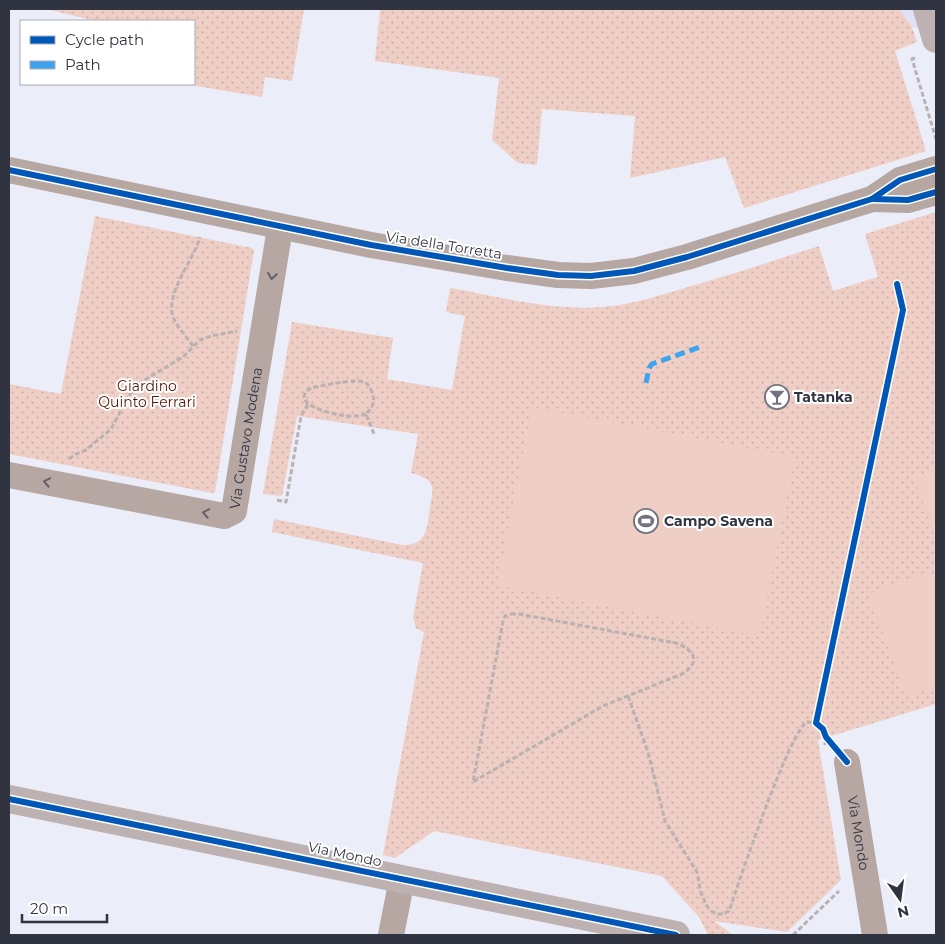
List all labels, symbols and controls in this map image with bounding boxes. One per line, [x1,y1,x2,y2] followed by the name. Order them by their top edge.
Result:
[20,20,195,85] legend
[65,30,144,49] text: Cycle path
[65,55,101,74] text: Path
[385,227,503,263] street label: Via della Torretta
[267,272,278,280] one-way arrow
[225,366,266,510] street label: Via Gustavo Modena
[98,377,196,411] park label: Giardino Quinto Ferrari
[764,384,790,410] bar icon: Tatanka
[794,388,853,406] place label: Tatanka
[42,477,51,488] one-way arrow
[202,508,210,518] one-way arrow
[633,508,659,534] sports icon: Campo Savena
[664,512,773,530] place label: Campo Savena
[844,795,873,872] street label: Via Mondo
[306,837,384,871] street label: Via Mondo
[875,874,925,924] north arrow
[22,892,108,924] scale bar
[30,899,68,918] text: 20 m
[895,902,911,922] text: N

